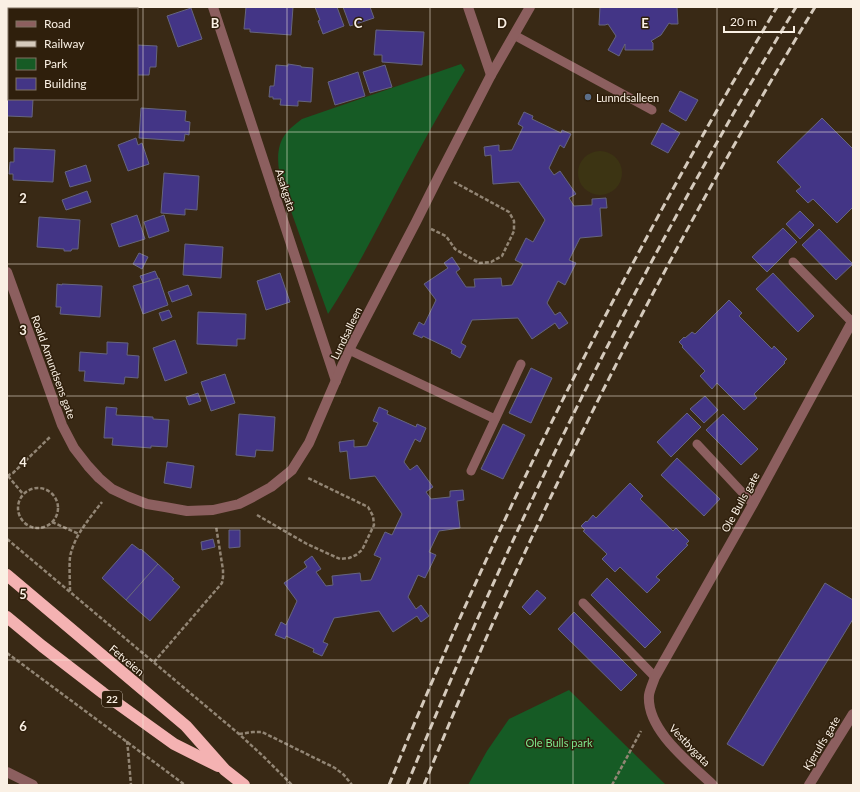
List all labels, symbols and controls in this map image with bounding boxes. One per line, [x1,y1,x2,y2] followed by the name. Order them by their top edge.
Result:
[8,8,138,100] legend
[724,8,794,34] scale bar
[730,14,757,29] text: 20 m
[211,15,220,31] text: B
[354,15,363,31] text: C
[497,15,507,31] text: D
[641,15,649,31] text: E
[44,16,71,31] text: Road
[44,36,85,51] text: Railway
[44,56,68,71] text: Park
[44,76,87,91] text: Building
[596,91,659,104] place label: Lunndsalleen
[583,92,593,102] marker: Lunndsalleen
[273,167,299,213] street label: Asakgata
[19,190,27,206] text: 2
[328,305,364,361] street label: Lundsalleen
[29,313,79,421] street label: Roald Amundsens gate
[19,322,27,338] text: 3
[19,454,27,470] text: 4
[718,470,762,534] street label: Ole Bulls gate
[19,586,27,602] text: 5
[107,642,147,678] street label: Fetveien
[102,691,122,707] road number: 22
[800,713,842,772] street label: Kjerulfs gate
[19,718,27,734] text: 6
[667,721,713,769] street label: Vestbygata
[525,736,593,749] park label: Ole Bulls park

